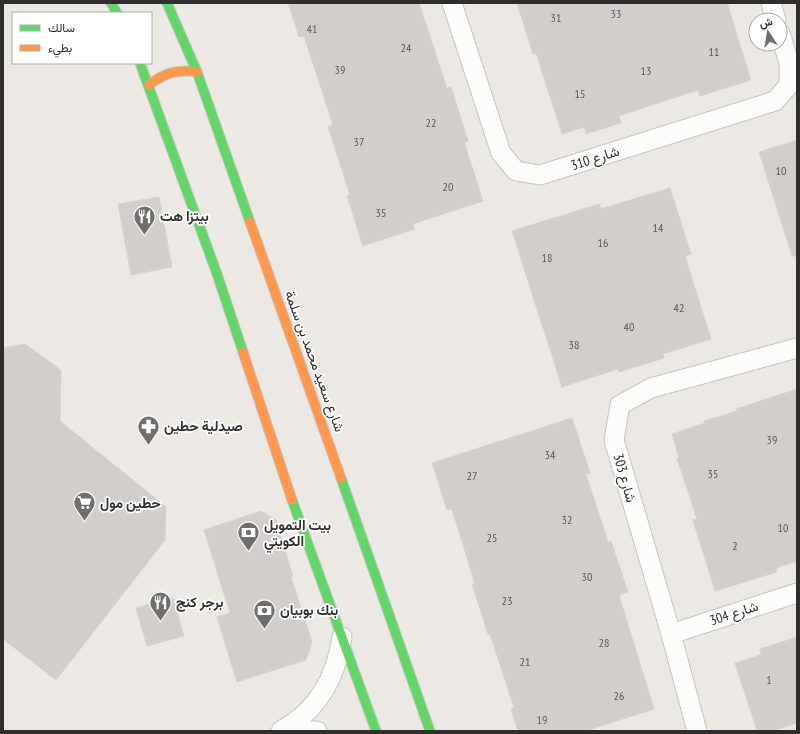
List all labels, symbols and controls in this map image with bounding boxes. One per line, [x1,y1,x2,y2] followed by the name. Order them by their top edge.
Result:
[611,6,621,21] house number: 33
[551,10,561,25] house number: 31
[12,12,152,64] legend
[748,12,788,52] north arrow
[758,14,774,30] text: ش
[48,20,75,35] text: سالك
[307,21,317,36] house number: 41
[48,40,72,58] text: بطيء
[401,40,412,55] house number: 24
[709,44,719,59] house number: 11
[335,62,345,77] house number: 39
[641,63,651,78] house number: 13
[575,86,585,101] house number: 15
[426,115,436,130] house number: 22
[354,134,364,149] house number: 37
[568,142,622,176] street label: شارع 310
[776,163,786,178] house number: 10
[443,179,453,194] house number: 20
[132,203,158,236] restaurant icon: بيتزا هت
[376,205,386,220] house number: 35
[160,207,209,225] place label: بيتزا هت
[653,220,664,235] house number: 14
[598,235,608,250] house number: 16
[542,250,552,265] house number: 18
[279,288,349,435] street label: شارع سعيد محمد بن سلمة
[674,300,684,315] house number: 42
[624,319,634,334] house number: 40
[569,337,579,352] house number: 38
[135,413,161,446] pharmacy icon: صيدلية حطين
[164,417,243,435] place label: صيدلية حطين
[767,432,777,447] house number: 39
[545,447,556,462] house number: 34
[608,451,641,505] street label: شارع 303
[708,466,718,481] house number: 35
[467,468,477,483] house number: 27
[71,490,97,523] supermarket icon: حطين مول
[100,494,161,512] place label: حطين مول
[562,512,572,527] house number: 32
[264,516,331,553] place label: بيت التمويل الكويتي
[236,520,262,553] bank icon: بيت التمويل الكويتي
[778,520,788,535] house number: 10
[487,530,497,545] house number: 25
[732,538,738,553] house number: 2
[582,569,592,584] house number: 30
[147,589,173,622] restaurant icon: برجر كنج
[176,593,224,612] place label: برجر كنج
[502,593,512,608] house number: 23
[251,597,277,630] bank icon: بنك بوبيان
[707,597,761,631] street label: شارع 304
[280,601,338,619] place label: بنك بوبيان
[599,635,609,650] house number: 28
[520,654,530,669] house number: 21
[766,672,772,687] house number: 1
[614,688,624,703] house number: 26
[537,712,547,727] house number: 19

